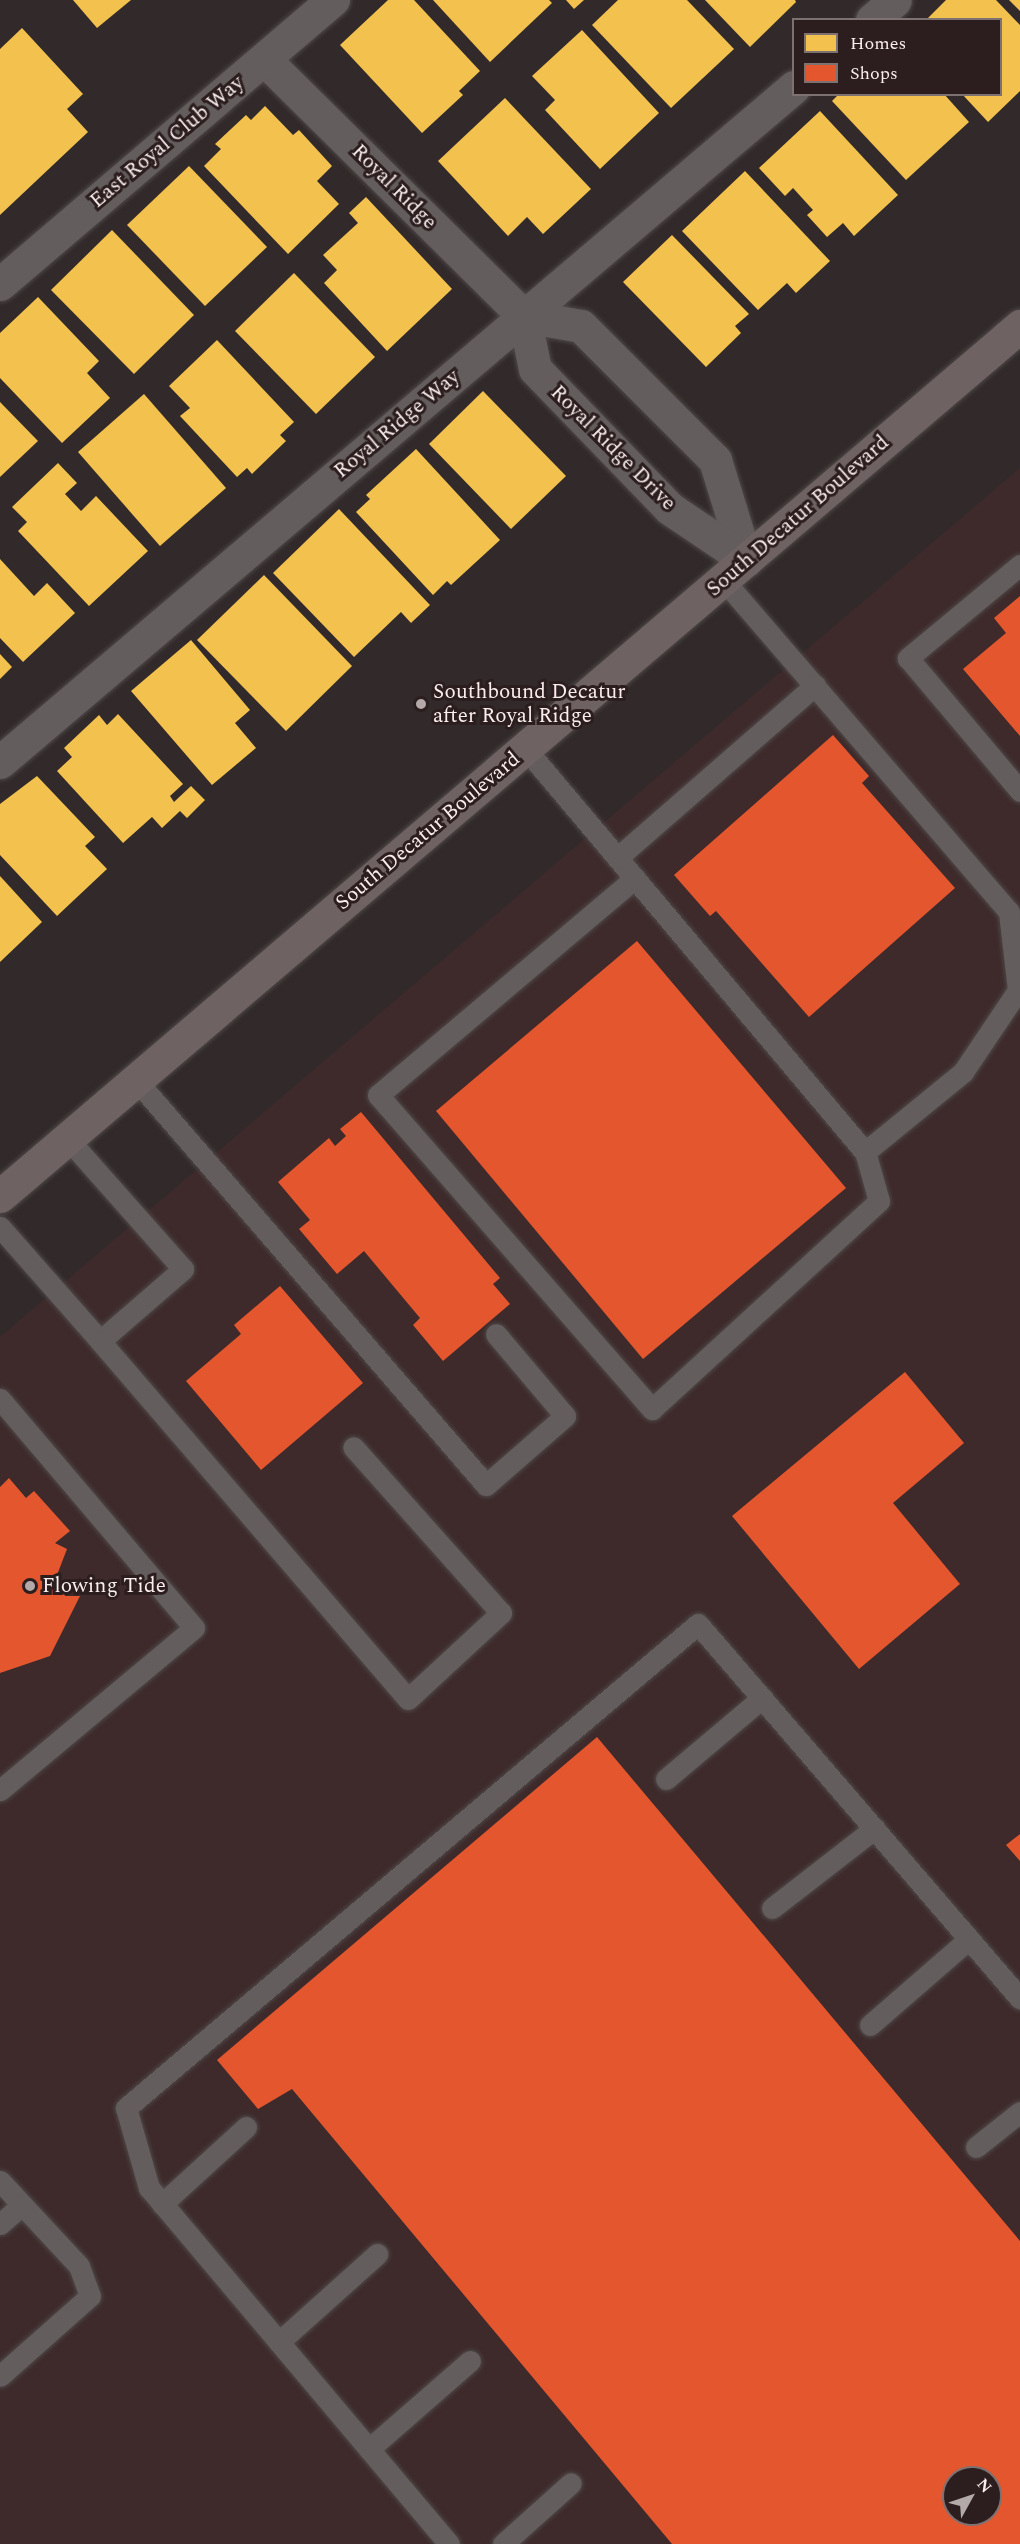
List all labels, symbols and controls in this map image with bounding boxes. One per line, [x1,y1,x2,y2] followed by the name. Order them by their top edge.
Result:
[792,18,1002,96] legend
[850,30,906,57] text: Homes
[850,60,898,87] text: Shops
[85,70,249,214] street label: East Royal Club Way
[346,139,442,235] street label: Royal Ridge
[329,364,465,484] street label: Royal Ridge Way
[545,380,681,516] street label: Royal Ridge Drive
[702,430,894,602] street label: South Decatur Boulevard
[433,679,626,729] place label: Southbound Decatur after Royal Ridge
[414,697,428,711] marker: Southbound Decatur after Royal Ridge
[331,746,525,916] street label: South Decatur Boulevard
[42,1573,166,1599] place label: Flowing Tide
[23,1579,37,1593] marker: Flowing Tide
[942,2466,1002,2526] north arrow
[971,2473,998,2498] text: N

